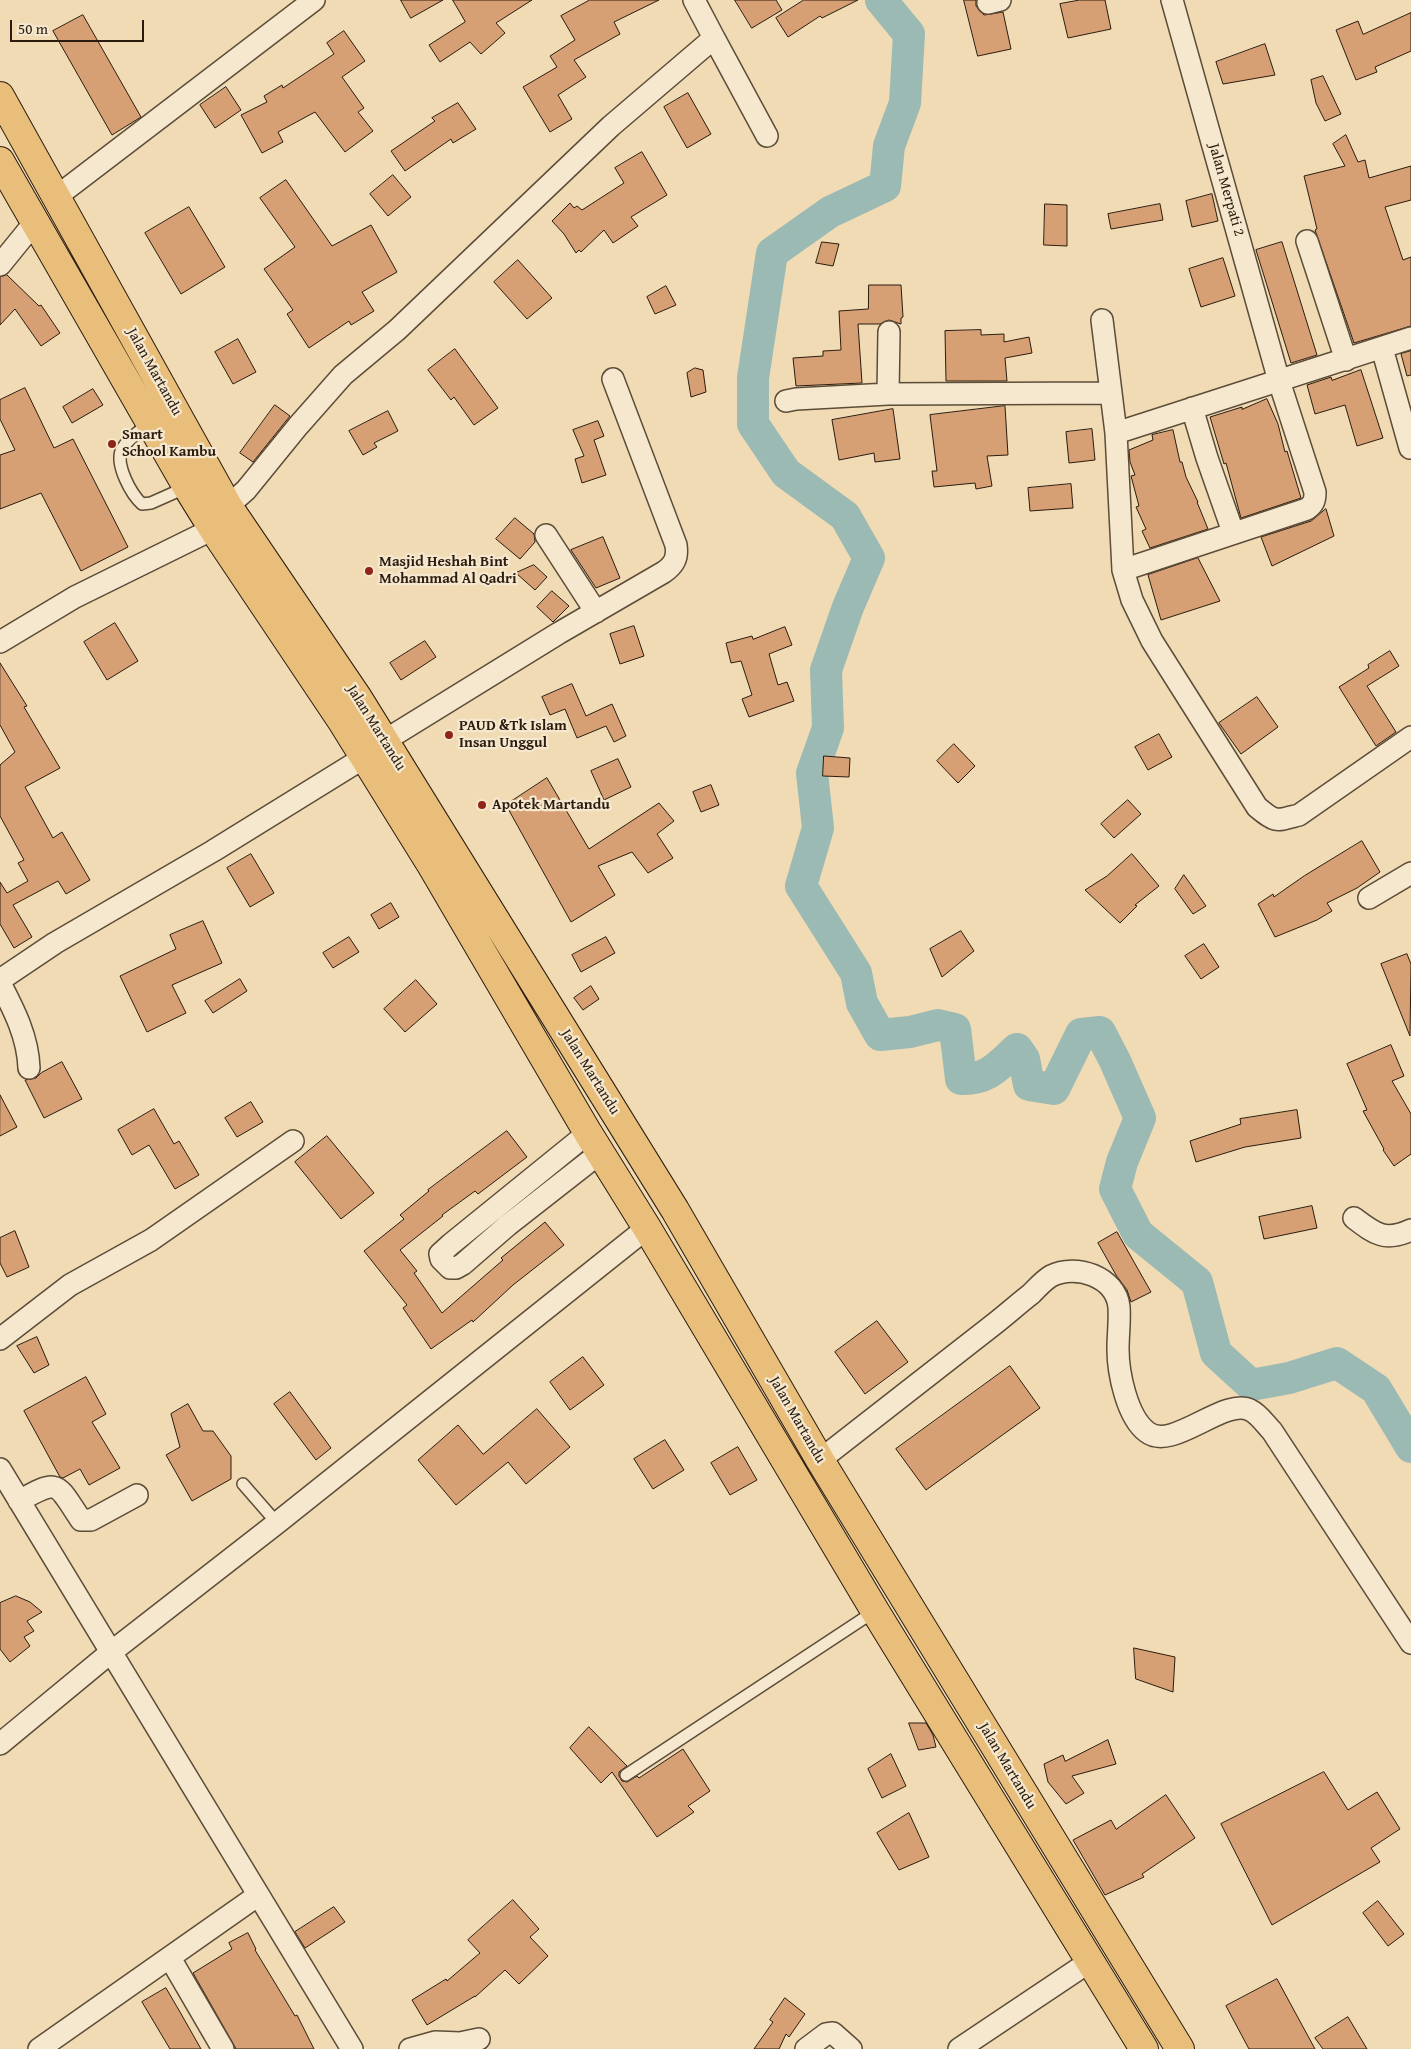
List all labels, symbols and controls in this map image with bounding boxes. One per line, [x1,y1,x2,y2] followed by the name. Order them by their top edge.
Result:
[12,10,146,42] scale bar
[18,18,48,39] text: 50 m
[1204,142,1248,238] street label: Jalan Merpati 2
[123,325,185,419] street label: Jalan Martandu
[122,426,216,461] place label: Smart School Kambu
[106,438,118,450] marker: Smart School Kambu
[379,553,517,588] place label: Masjid Heshah Bint Mohammad Al Qadri
[363,565,375,577] marker: Masjid Heshah Bint Mohammad Al Qadri
[343,682,409,774] street label: Jalan Martandu
[459,717,567,752] place label: PAUD &Tk Islam Insan Unggul
[443,729,455,741] marker: PAUD &Tk Islam Insan Unggul
[492,796,610,814] place label: Apotek Martandu
[476,799,488,811] marker: Apotek Martandu
[557,1026,623,1118] street label: Jalan Martandu
[765,1373,829,1467] street label: Jalan Martandu
[974,1720,1040,1812] street label: Jalan Martandu

